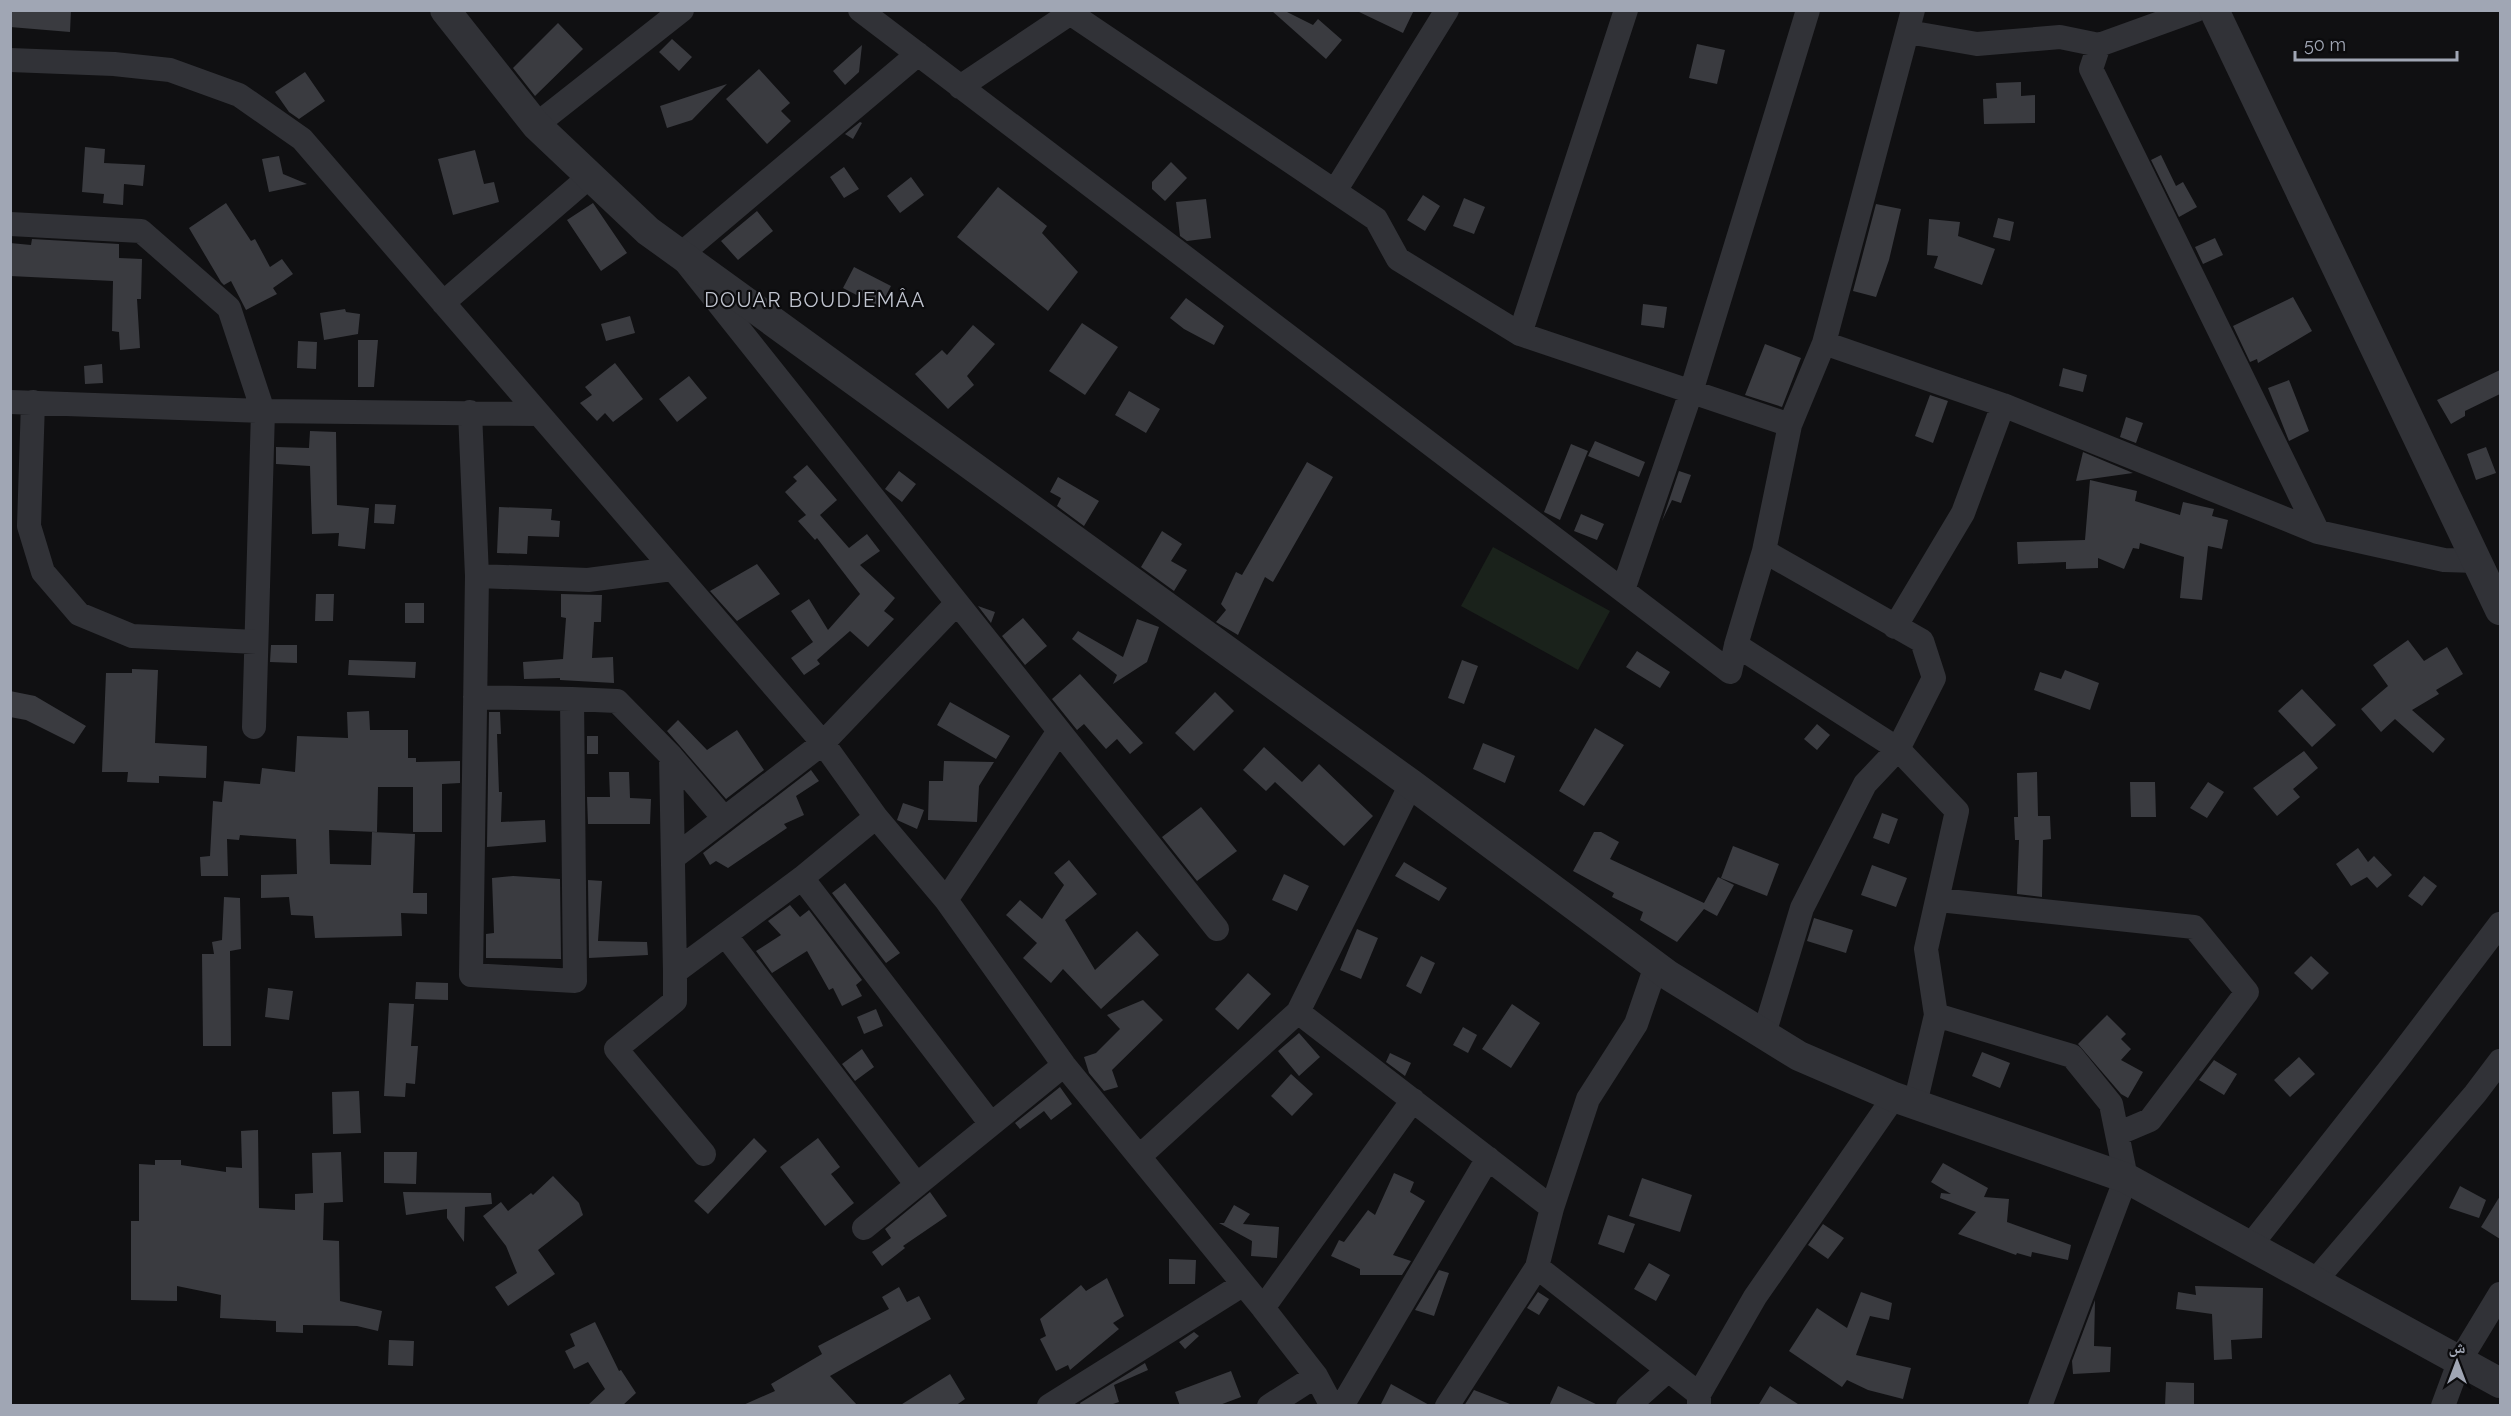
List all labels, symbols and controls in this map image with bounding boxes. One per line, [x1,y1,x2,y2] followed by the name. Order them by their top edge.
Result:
[2295,24,2457,62] scale bar
[2304,34,2346,55] text: 50 m
[704,288,926,312] district label: DOUAR BOUDJEMÂA
[2427,1332,2487,1392] north arrow
[2449,1338,2466,1357] text: ش

